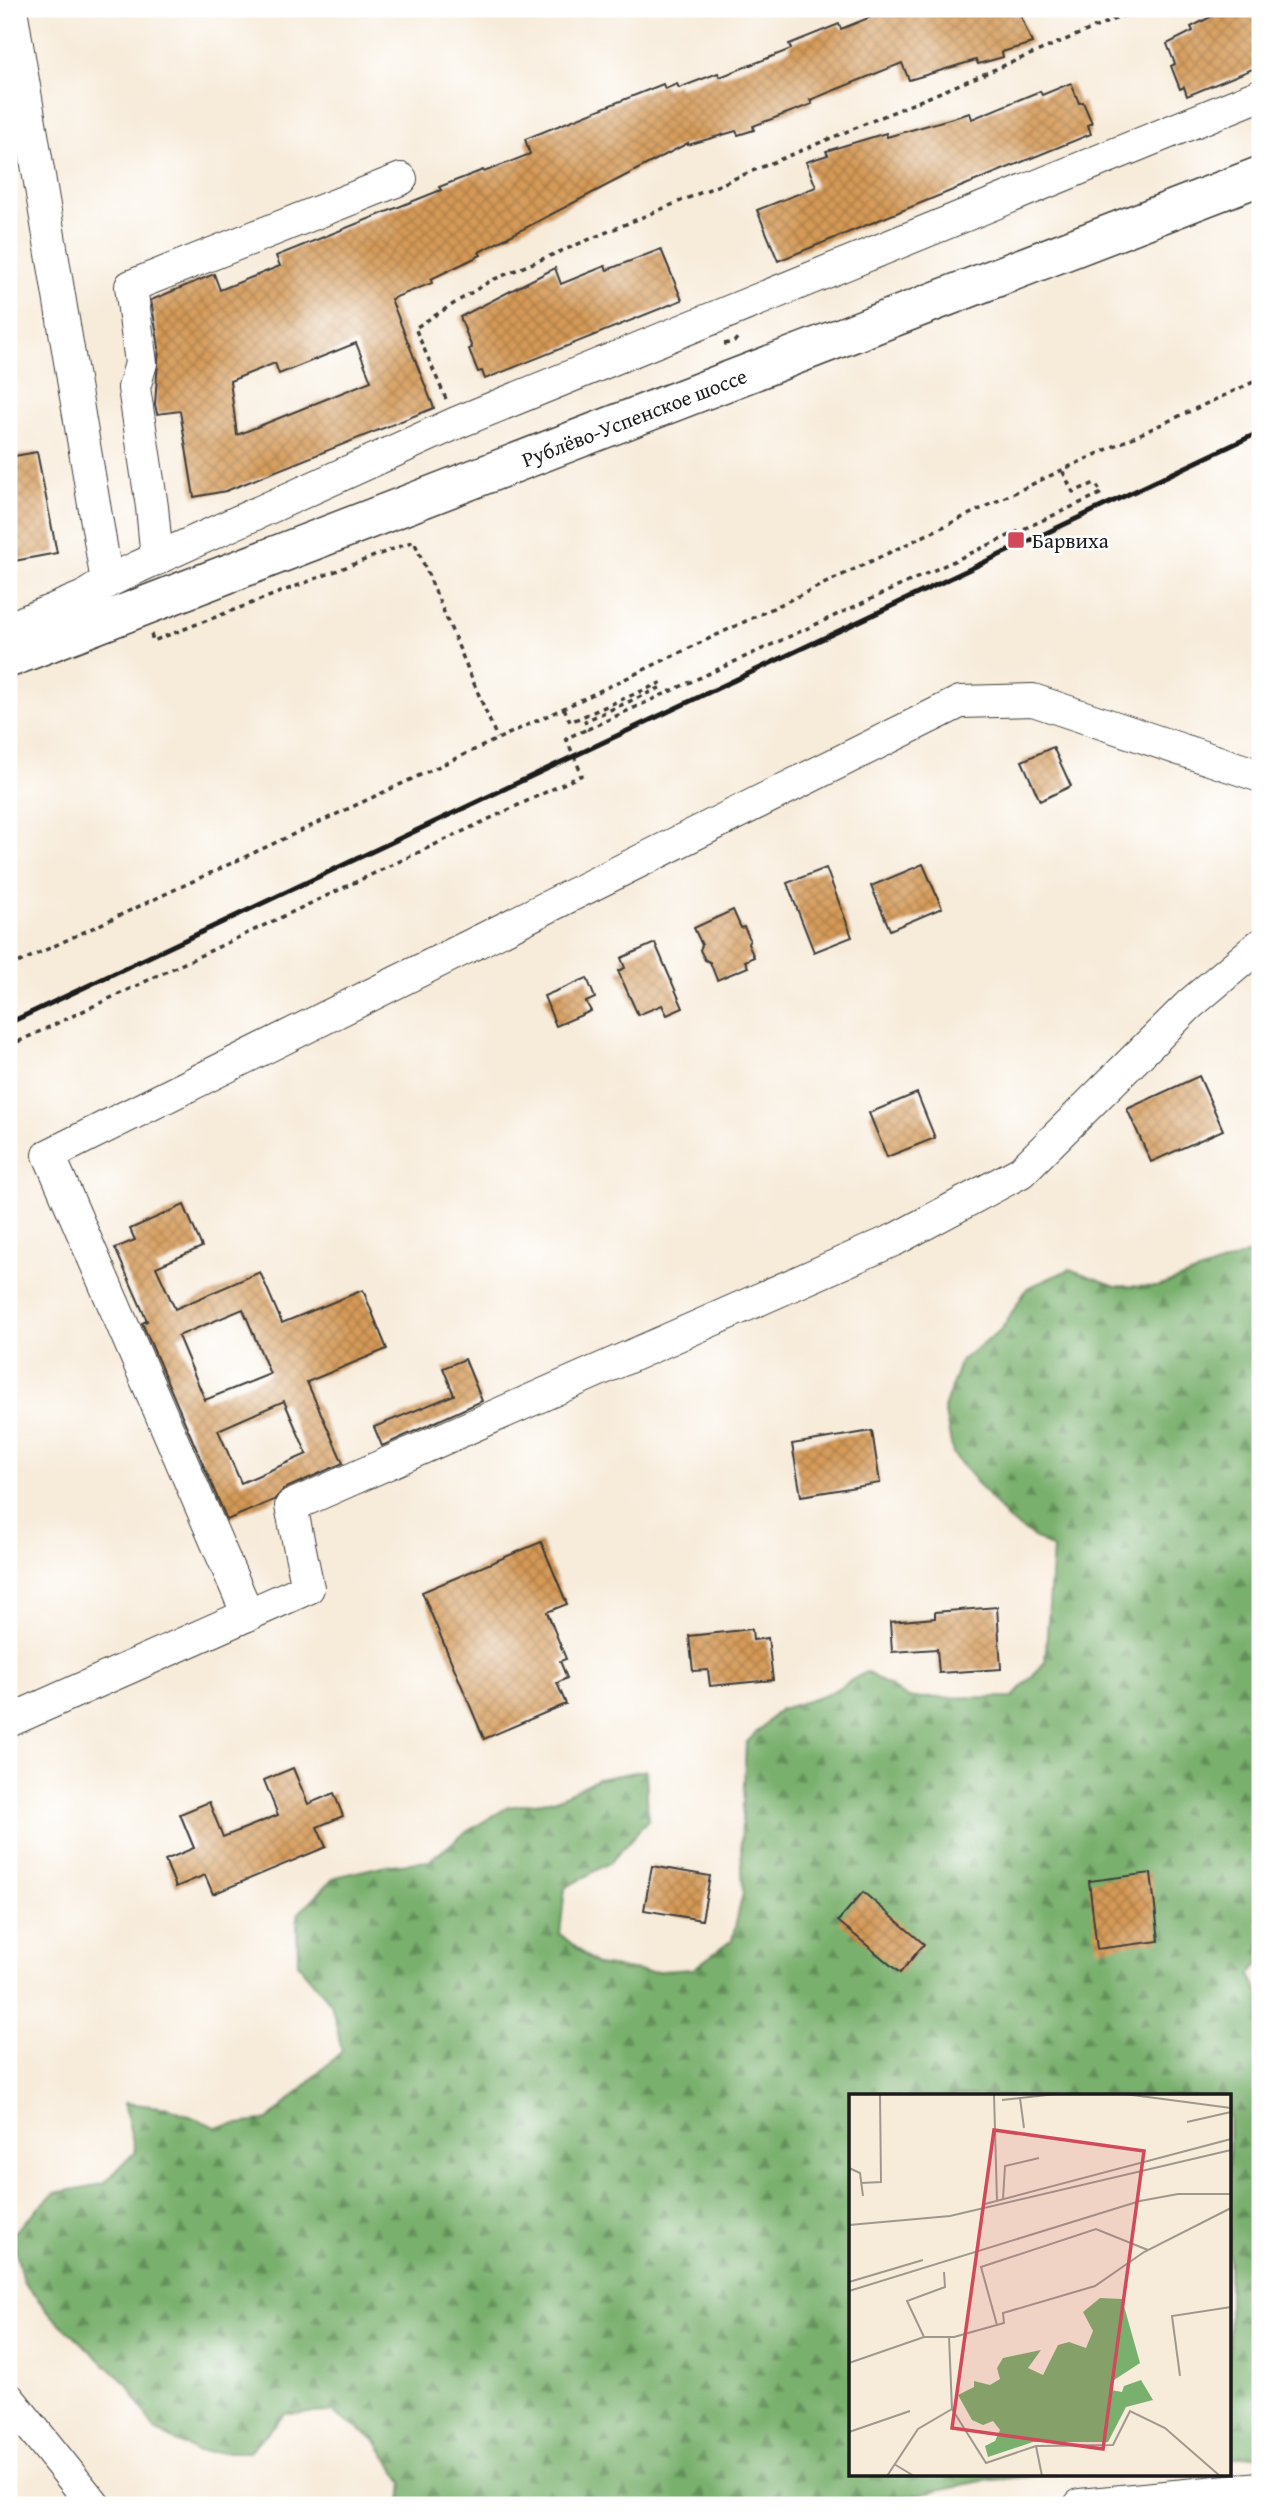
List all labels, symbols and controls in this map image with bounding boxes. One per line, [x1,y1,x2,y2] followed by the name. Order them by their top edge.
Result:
[517,360,751,475] street label: Рублёво-Успенское шоссе
[1032,525,1109,556] place label: Барвиха
[1006,530,1026,550] marker: Барвиха
[849,2094,1230,2476] inset map

